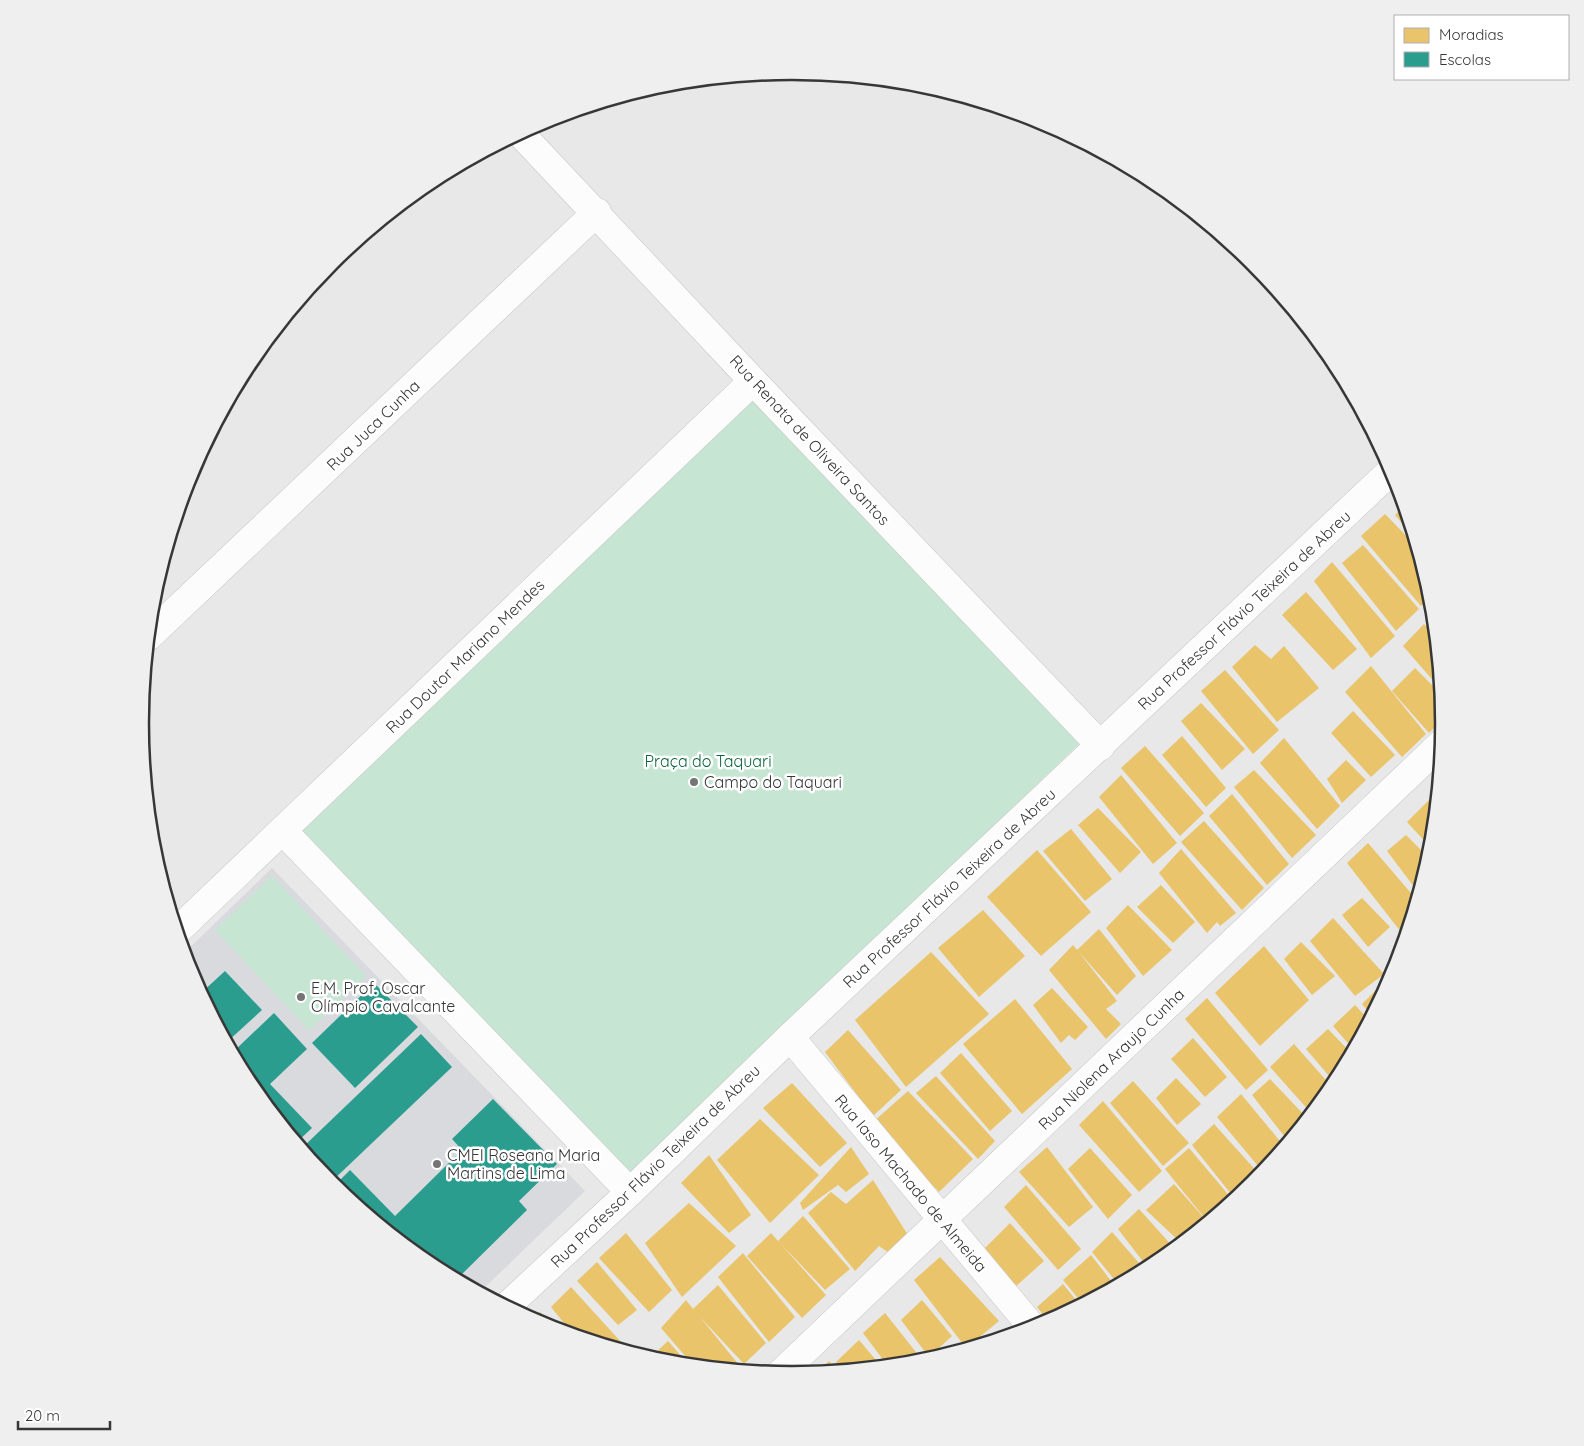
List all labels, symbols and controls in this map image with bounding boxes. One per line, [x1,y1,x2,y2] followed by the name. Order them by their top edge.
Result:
[1394,15,1569,80] legend
[1439,25,1504,44] text: Moradias
[1439,50,1491,69] text: Escolas
[726,351,894,529] street label: Rua Renata de Oliveira Santos
[322,375,424,475] street label: Rua Juca Cunha
[1133,506,1355,714] street label: Rua Professor Flávio Teixeira de Abreu
[381,575,549,737] street label: Rua Doutor Mariano Mendes
[644,751,772,771] park label: Praça do Taquari
[704,772,842,792] place label: Campo do Taquari
[688,776,700,788] marker: Campo do Taquari
[838,784,1060,992] street label: Rua Professor Flávio Teixeira de Abreu
[311,978,455,1016] place label: E.M. Prof. Oscar Olímpio Cavalcante
[1034,984,1188,1134] street label: Rua Niolena Araujo Cunha
[295,991,307,1003] marker: E.M. Prof. Oscar Olímpio Cavalcante
[546,1060,764,1272] street label: Rua Professor Flávio Teixeira de Abreu
[831,1090,991,1276] street label: Rua Iaso Machado de Almeida
[447,1145,600,1183] place label: CMEI Roseana Maria Martins de Lima
[431,1158,443,1170] marker: CMEI Roseana Maria Martins de Lima
[18,1398,110,1430] scale bar
[25,1406,60,1425] text: 20 m

